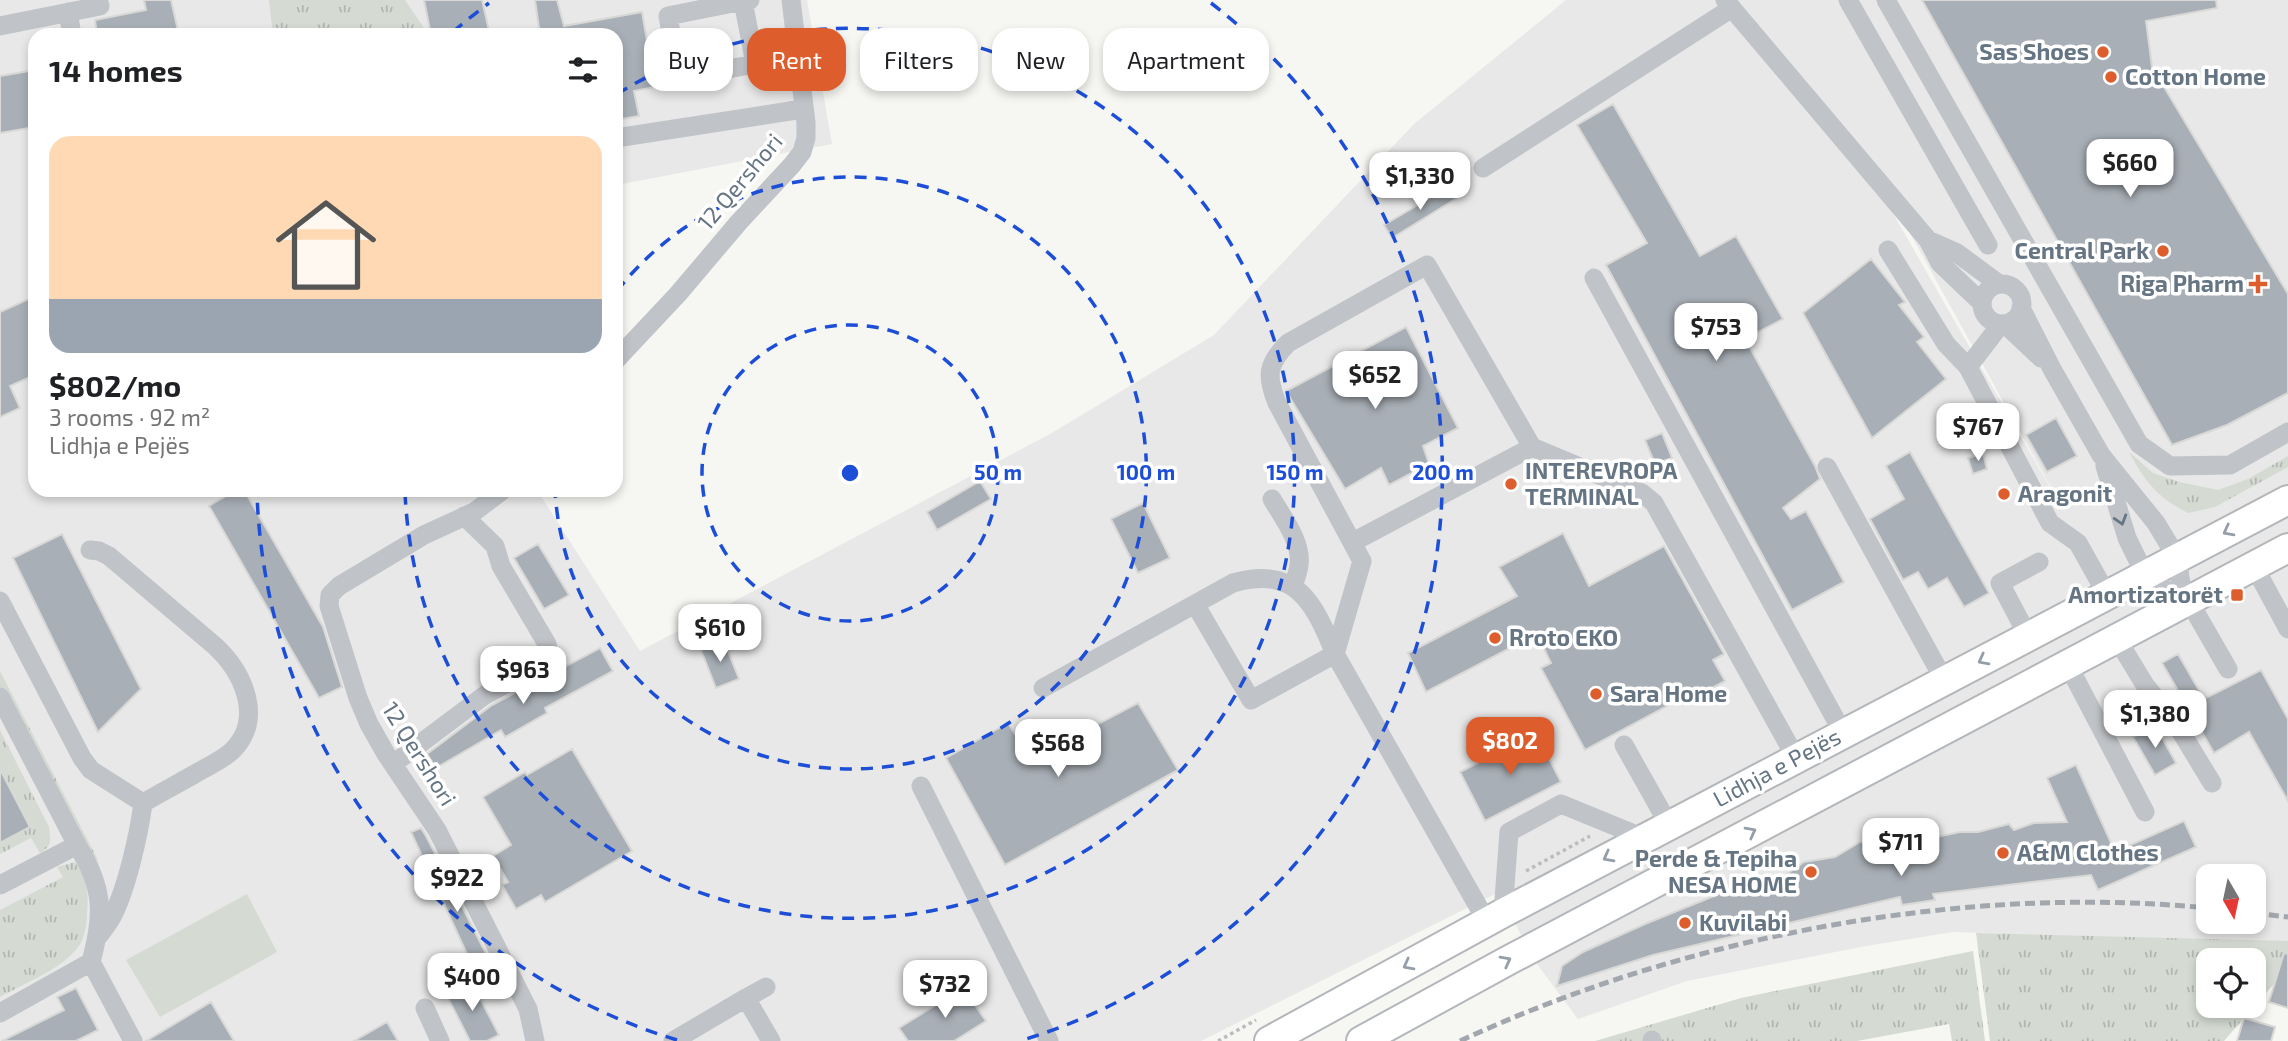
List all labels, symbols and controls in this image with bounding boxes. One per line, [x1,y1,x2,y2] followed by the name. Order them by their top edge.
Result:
[644,28,733,91] chip: Buy
[747,28,846,91] chip: Rent
[860,28,978,91] chip: Filters
[992,28,1089,91] chip: New
[1103,28,1269,91] chip: Apartment
[1979,37,2089,65] place label: Sas Shoes
[2095,44,2111,60] marker: Sas Shoes
[564,51,602,89] icon: filters
[49,52,183,88] text: 14 homes
[2125,62,2266,90] place label: Cotton Home
[2103,69,2119,85] marker: Cotton Home
[691,127,788,235] street label: 12 Qershori
[2089,140,2171,199] pin: $660
[2103,148,2158,176] text: $660
[1363,152,1477,212] pin: $1,330
[1385,161,1455,189] text: $1,330
[263,182,389,308] icon: home
[2014,236,2149,264] place label: Central Park
[2155,243,2171,259] marker: Central Park
[2120,269,2244,297] place label: Riga Pharm
[2250,276,2266,292] marker: Riga Pharm
[1675,304,1757,363] pin: $753
[1690,312,1742,340] text: $753
[1334,352,1416,411] pin: $652
[1349,360,1401,388] text: $652
[49,367,181,403] text: $802/mo
[49,403,210,431] text: 3 rooms · 92 m²
[1937,404,2019,463] pin: $767
[1952,412,2004,440] text: $767
[49,431,190,459] text: Lidhja e Pejës
[1525,456,1678,510] place label: INTEREVROPA TERMINAL
[974,459,1022,484] text: 50 m
[1117,459,1175,484] text: 100 m
[1267,459,1323,484] text: 150 m
[1412,459,1474,484] text: 200 m
[838,461,862,485] centre of rings
[1503,476,1519,492] marker: INTEREVROPA TERMINAL
[2018,479,2112,507] place label: Aragonit
[1996,486,2012,502] marker: Aragonit
[2113,514,2128,526] one-way arrow
[2222,523,2235,537] one-way arrow
[2068,580,2223,608] place label: Amortizatorët
[2229,587,2245,603] marker: Amortizatorët
[679,604,761,664] pin: $610
[694,613,746,641] text: $610
[1509,623,1618,651] place label: Rroto EKO
[1487,630,1503,646] marker: Rroto EKO
[482,646,564,706] pin: $963
[1978,652,1990,665] one-way arrow
[496,655,550,683] text: $963
[1610,679,1727,707] place label: Sara Home
[1588,686,1604,702] marker: Sara Home
[2098,690,2212,750] pin: $1,380
[377,696,463,811] street label: 12 Qershori
[2120,699,2190,727] text: $1,380
[1469,718,1551,777] pin: $802
[1017,720,1099,779] pin: $568
[1708,722,1845,812] street label: Lidhja e Pejës
[1482,726,1538,754] text: $802
[1031,728,1085,756] text: $568
[1860,818,1942,878] pin: $711
[1744,826,1756,840] one-way arrow
[1878,827,1924,855] text: $711
[2017,838,2159,866] place label: A&M Clothes
[1635,844,1797,898] place label: Perde & Tepiha NESA HOME
[1995,845,2011,861] marker: A&M Clothes
[1603,849,1615,863] one-way arrow
[416,855,498,914] pin: $922
[430,863,484,891] text: $922
[1803,864,1819,880] marker: Perde & Tepiha NESA HOME
[2196,864,2266,934] north arrow
[2196,864,2266,1018] map controls
[1699,908,1787,936] place label: Kuvilabi
[1677,915,1693,931] marker: Kuvilabi
[2196,948,2266,1018] button: locate
[431,954,513,1013] pin: $400
[1499,956,1512,969] one-way arrow
[1402,957,1415,970] one-way arrow
[904,960,986,1020] pin: $732
[443,962,501,990] text: $400
[919,969,971,997] text: $732

